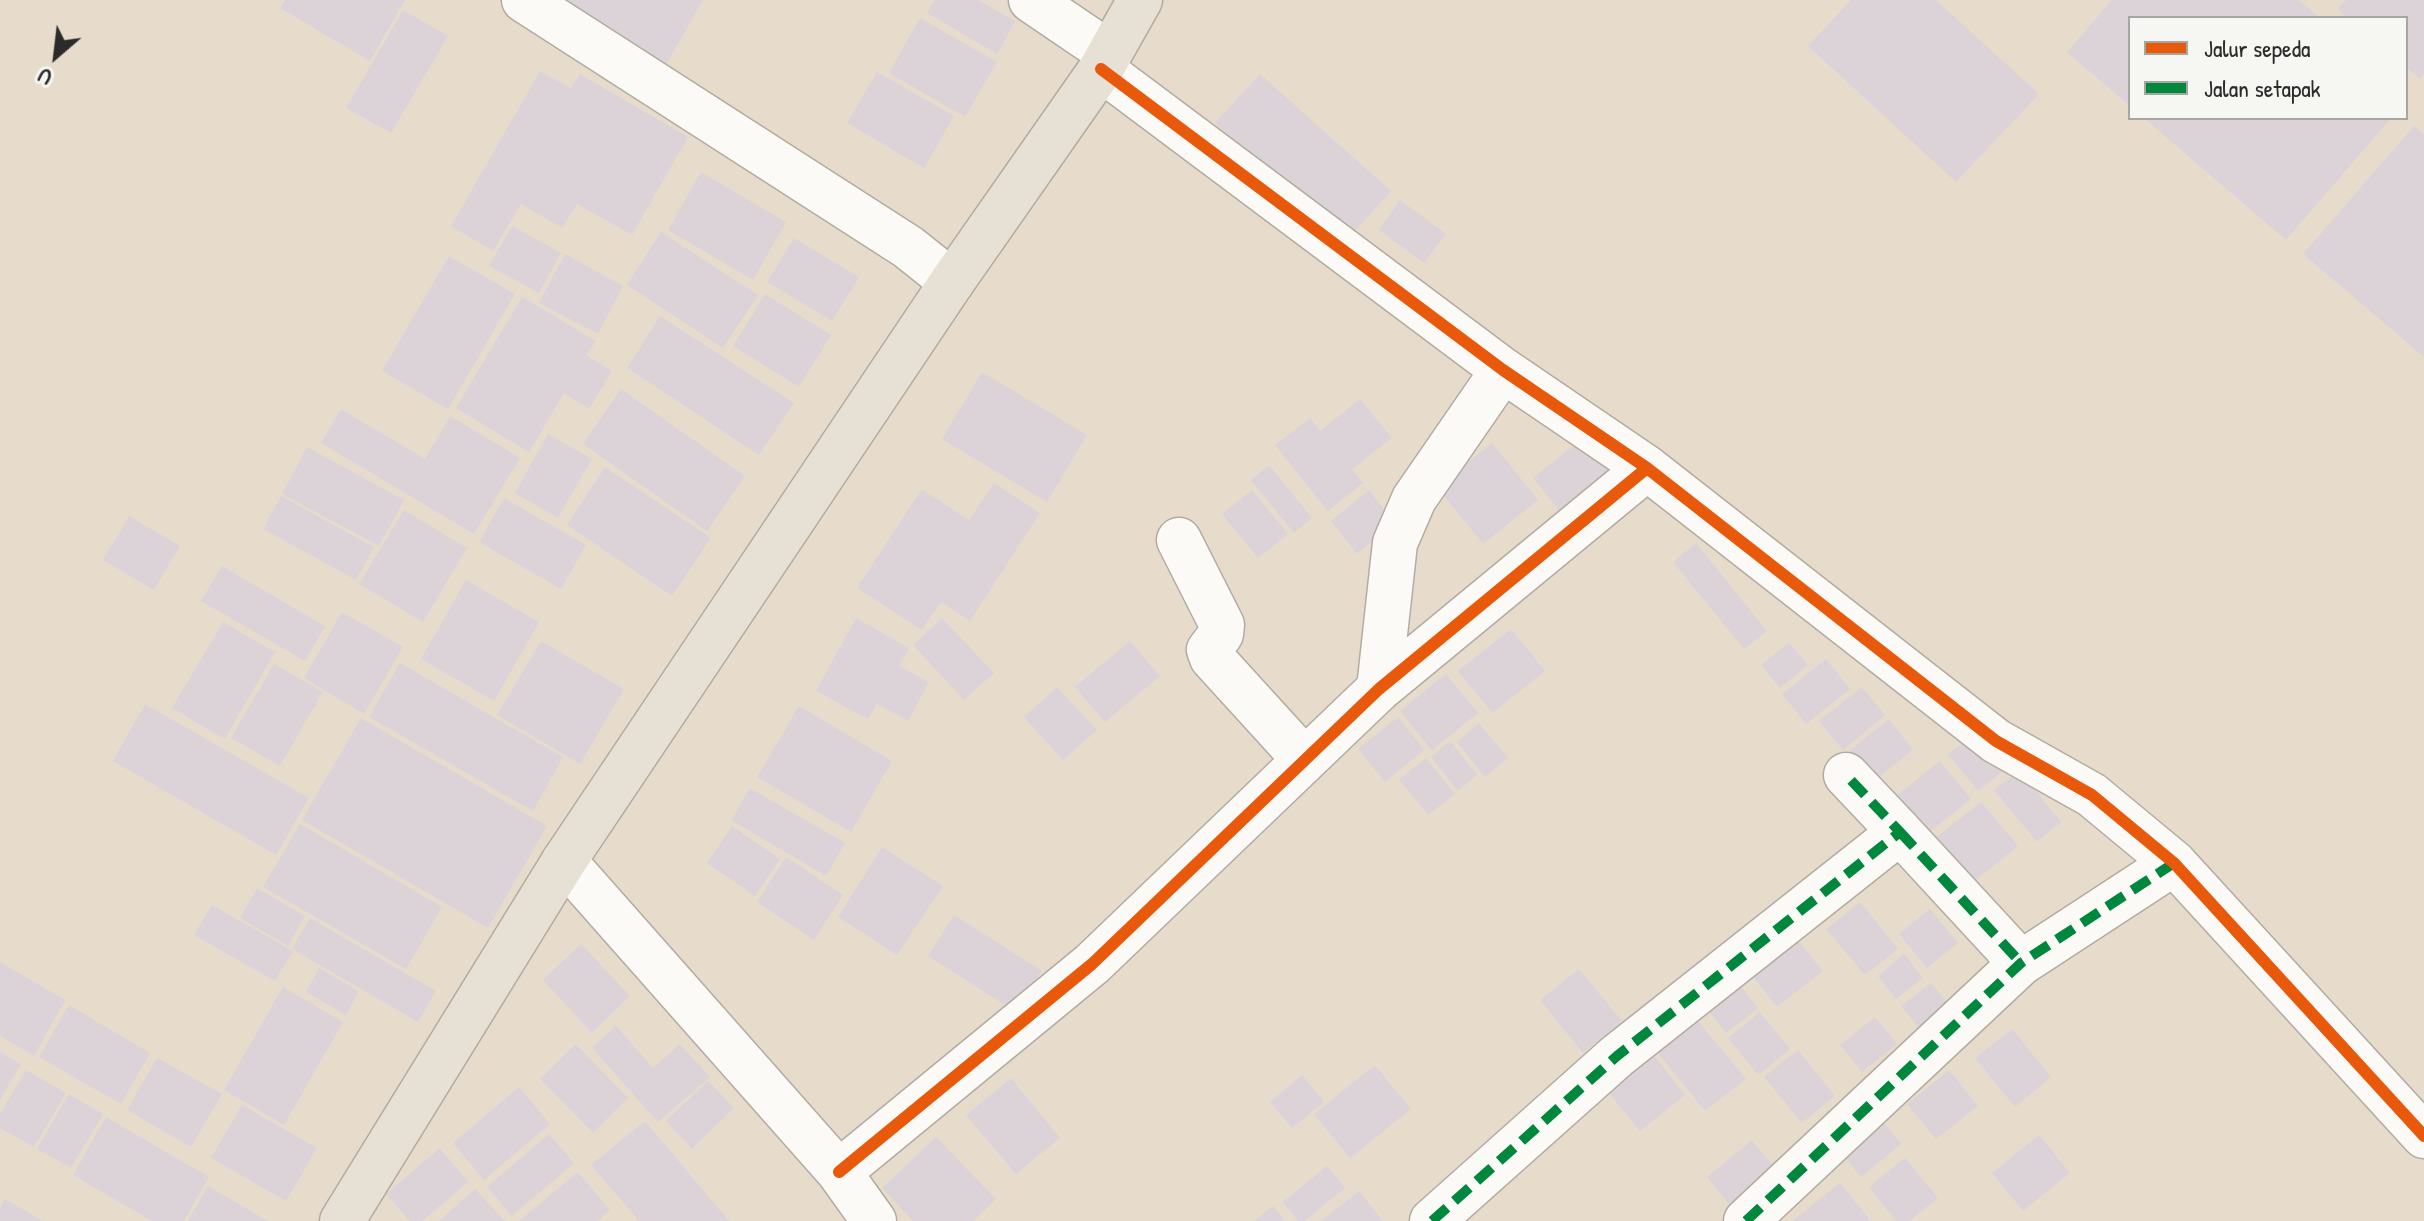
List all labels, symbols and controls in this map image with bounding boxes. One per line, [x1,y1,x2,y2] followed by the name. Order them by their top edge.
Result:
[16,16,96,96] north arrow
[2128,16,2408,120] legend
[2204,32,2310,64] text: Jalur sepeda
[32,61,57,93] text: U
[2204,72,2321,104] text: Jalan setapak

